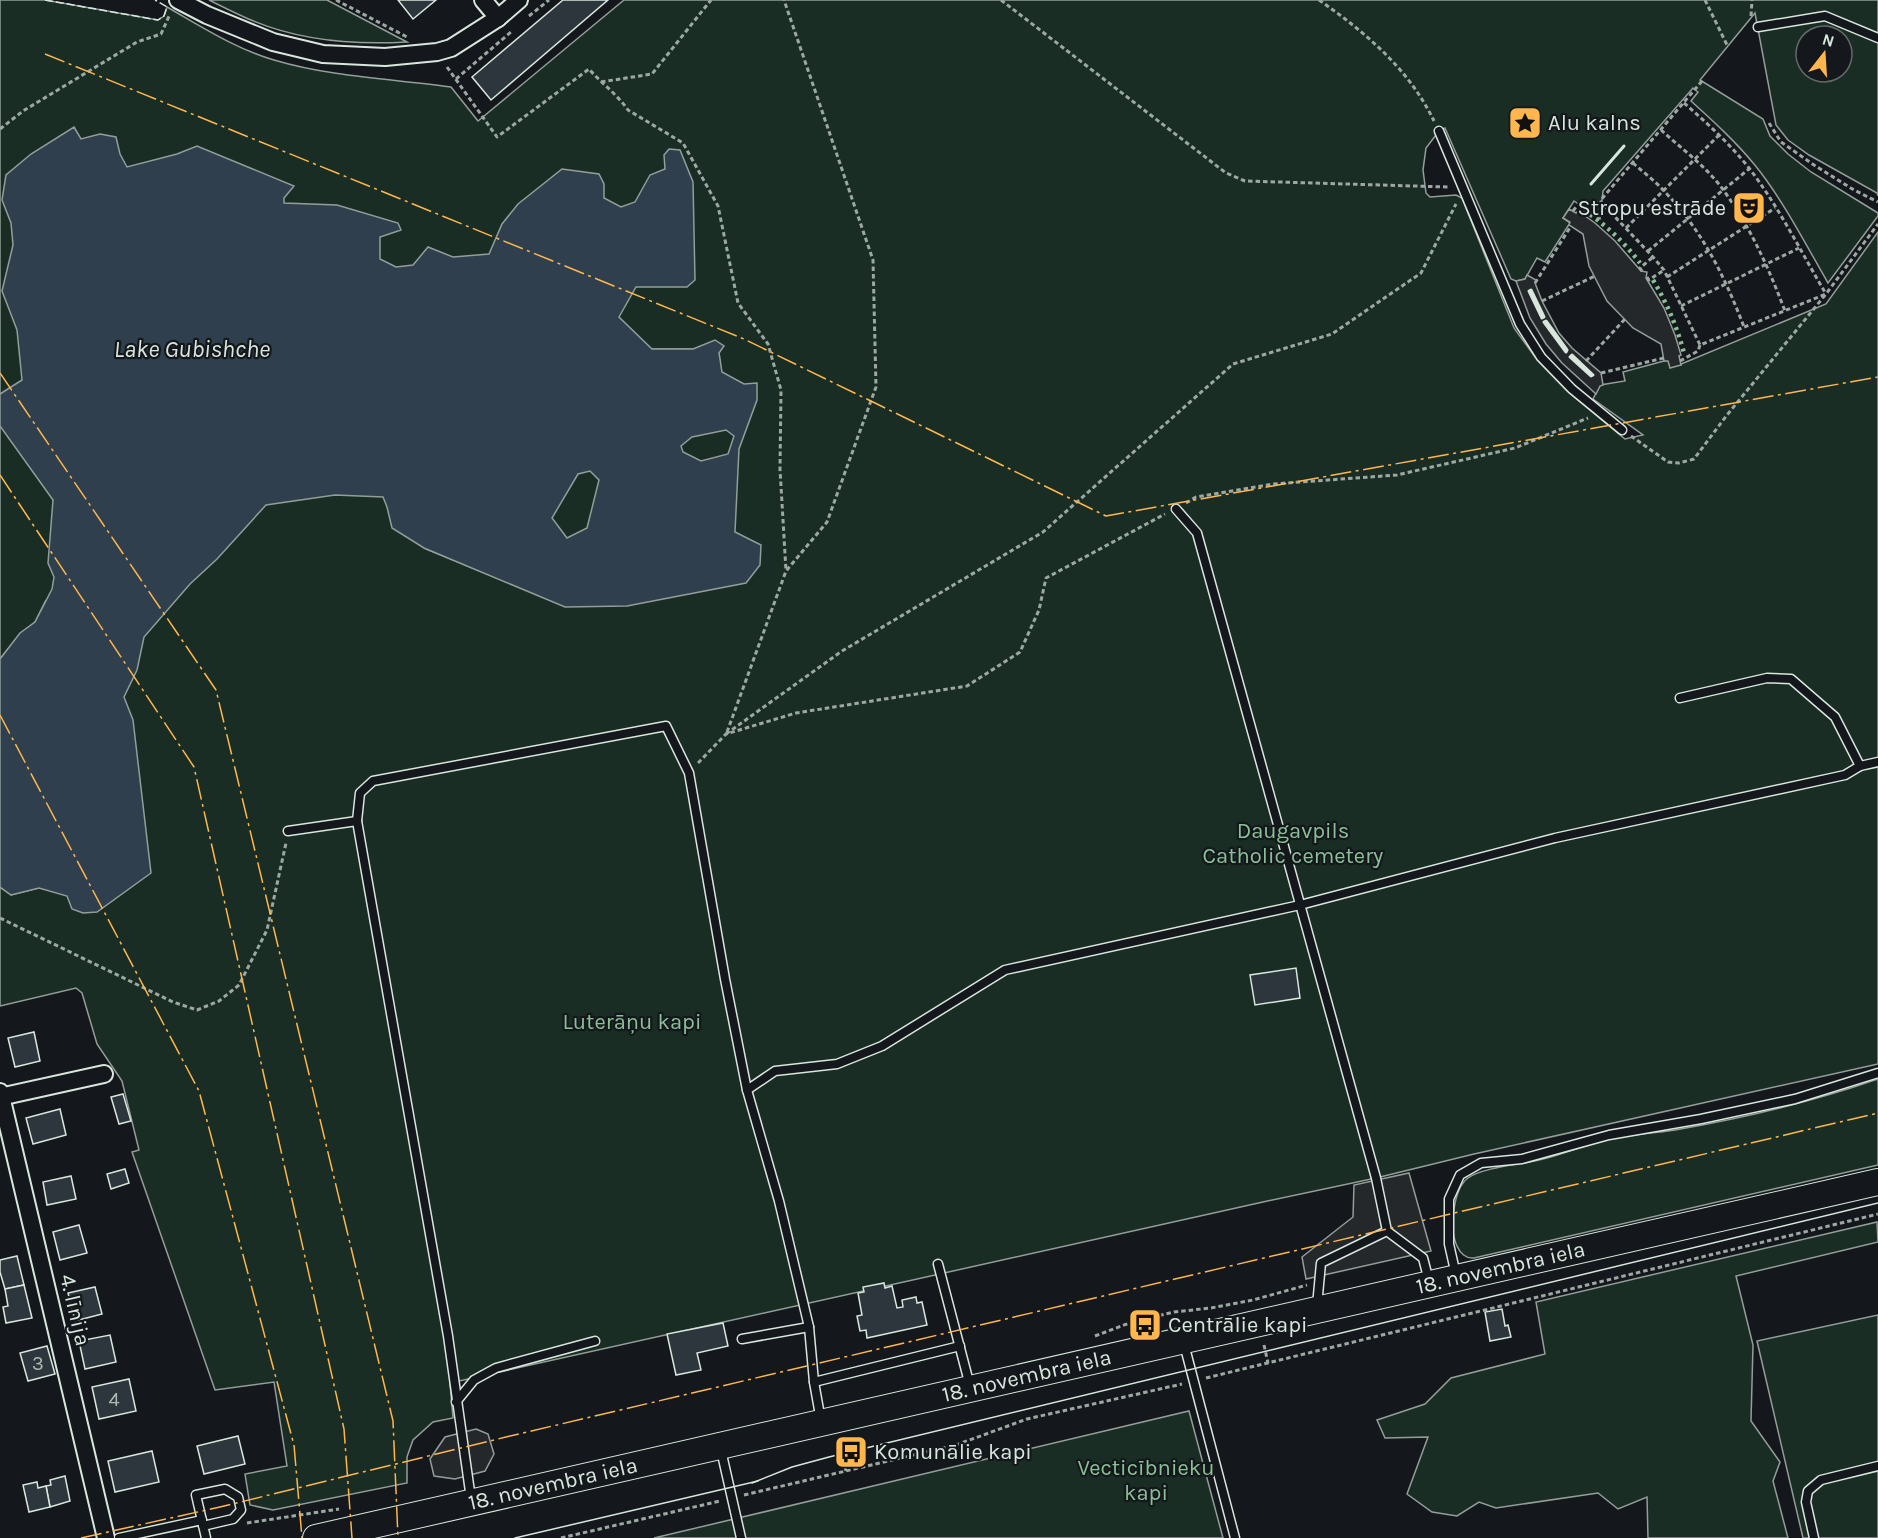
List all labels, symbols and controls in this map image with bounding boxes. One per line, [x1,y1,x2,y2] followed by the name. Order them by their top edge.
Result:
[1794,24,1854,84] north arrow
[1820,29,1837,51] text: N
[1507,105,1543,141] place icon: Alu kalns
[1548,110,1641,136] place label: Alu kalns
[1731,190,1767,226] theatre icon: Stropu estrāde
[1578,195,1726,221] place label: Stropu estrāde
[114,335,270,363] water label: Lake Gubishche
[1203,818,1383,869] park label: Daugavpils Catholic cemetery
[563,1009,701,1035] park label: Luterāņu kapi
[1413,1236,1588,1300] street label: 18. novembra iela
[54,1272,96,1348] street label: 4. līnija
[1127,1307,1163,1343] bus stop icon: Centrālie kapi
[1168,1312,1308,1338] place label: Centrālie kapi
[940,1344,1114,1408] street label: 18. novembra iela
[32,1352,44,1375] house number: 3
[108,1388,120,1411] house number: 4
[833,1434,869,1470] bus stop icon: Komunālie kapi
[874,1439,1032,1465] place label: Komunālie kapi
[466,1452,640,1516] street label: 18. novembra iela
[1078,1455,1214,1506] park label: Vecticībnieku kapi

